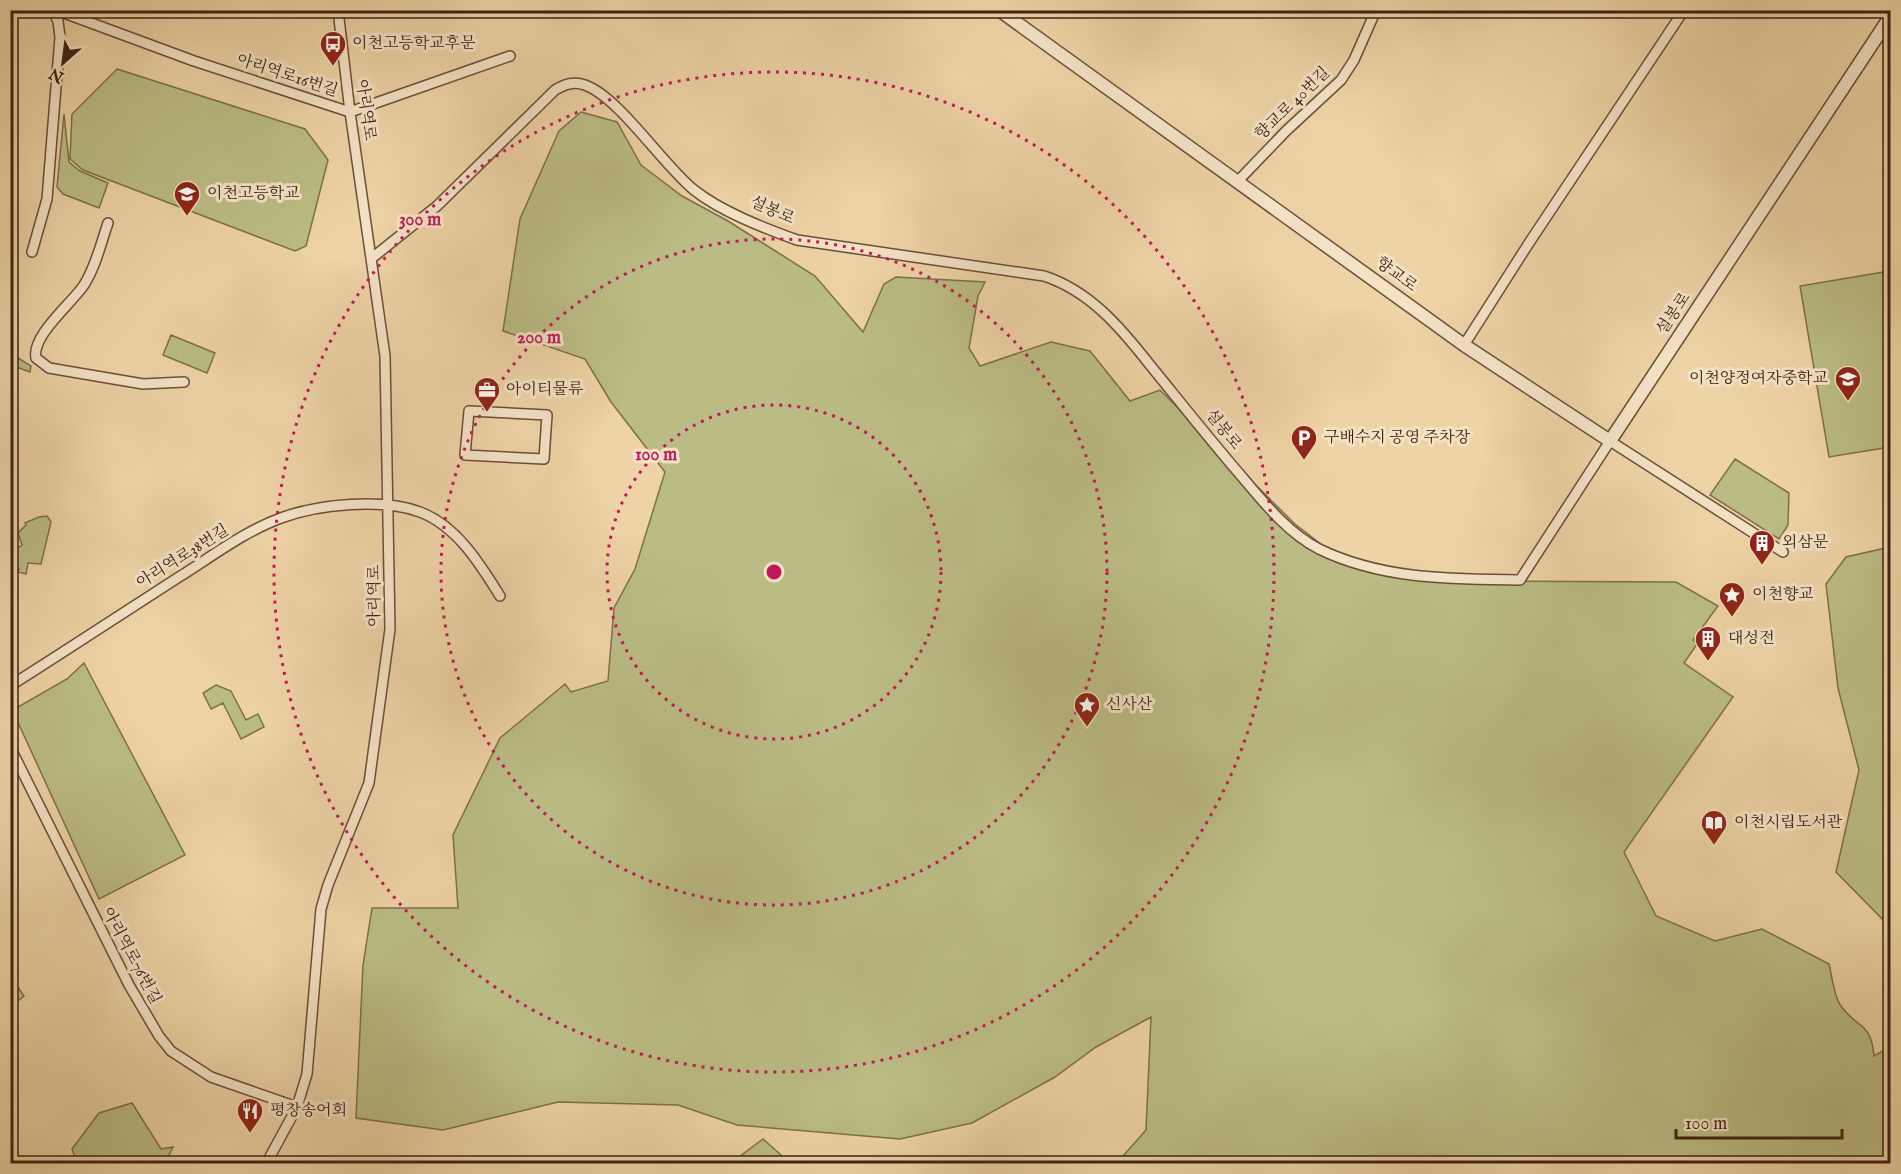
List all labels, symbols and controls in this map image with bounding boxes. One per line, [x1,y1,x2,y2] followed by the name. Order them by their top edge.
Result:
[318,29,348,67] bus stop icon: 이천고등학교후문
[33,33,93,93] north arrow
[352,34,476,54] place label: 이천고등학교후문
[234,50,340,102] street label: 아리역로16번길
[46,62,69,87] text: N
[1251,63,1335,145] street label: 향교로 40번길
[351,78,379,143] street label: 아리역로
[172,179,202,217] school or university icon: 이천고등학교
[207,184,300,204] place label: 이천고등학교
[747,192,798,230] street label: 설봉로
[399,209,441,232] text: 300 m
[1371,253,1421,297] street label: 향교로
[1653,289,1696,339] street label: 설봉로
[517,327,561,350] text: 200 m
[1833,364,1863,402] school or university icon: 이천양정여자중학교
[1689,369,1828,389] place label: 이천양정여자중학교
[472,375,502,413] office icon: 아이티물류
[506,380,584,400] place label: 아이티물류
[1201,406,1246,455] street label: 설봉로
[1289,423,1319,461] parking icon: 구배수지 공영 주차장
[1324,428,1471,448] place label: 구배수지 공영 주차장
[635,444,677,467] text: 100 m
[133,521,233,593] street label: 아리역로38번길
[1747,528,1777,566] building icon: 외삼문
[1782,533,1829,553] place label: 외삼문
[764,562,784,582] centre of rings
[365,565,385,627] street label: 아리역로
[1717,580,1747,618] place icon: 이천향교
[1752,585,1814,605] place label: 이천향교
[1693,624,1723,662] building icon: 대성전
[1728,629,1774,649] place label: 대성전
[1072,690,1102,728] place icon: 신사산
[1106,695,1153,715] place label: 신사산
[1699,808,1729,846] library icon: 이천시립도서관
[1734,813,1843,833] place label: 이천시립도서관
[97,904,165,1008] street label: 아리역로76번길
[235,1096,265,1134] restaurant icon: 평창송어회
[270,1101,347,1121] place label: 평창송어회
[1676,1102,1842,1140] scale bar
[1685,1113,1727,1136] text: 100 m

